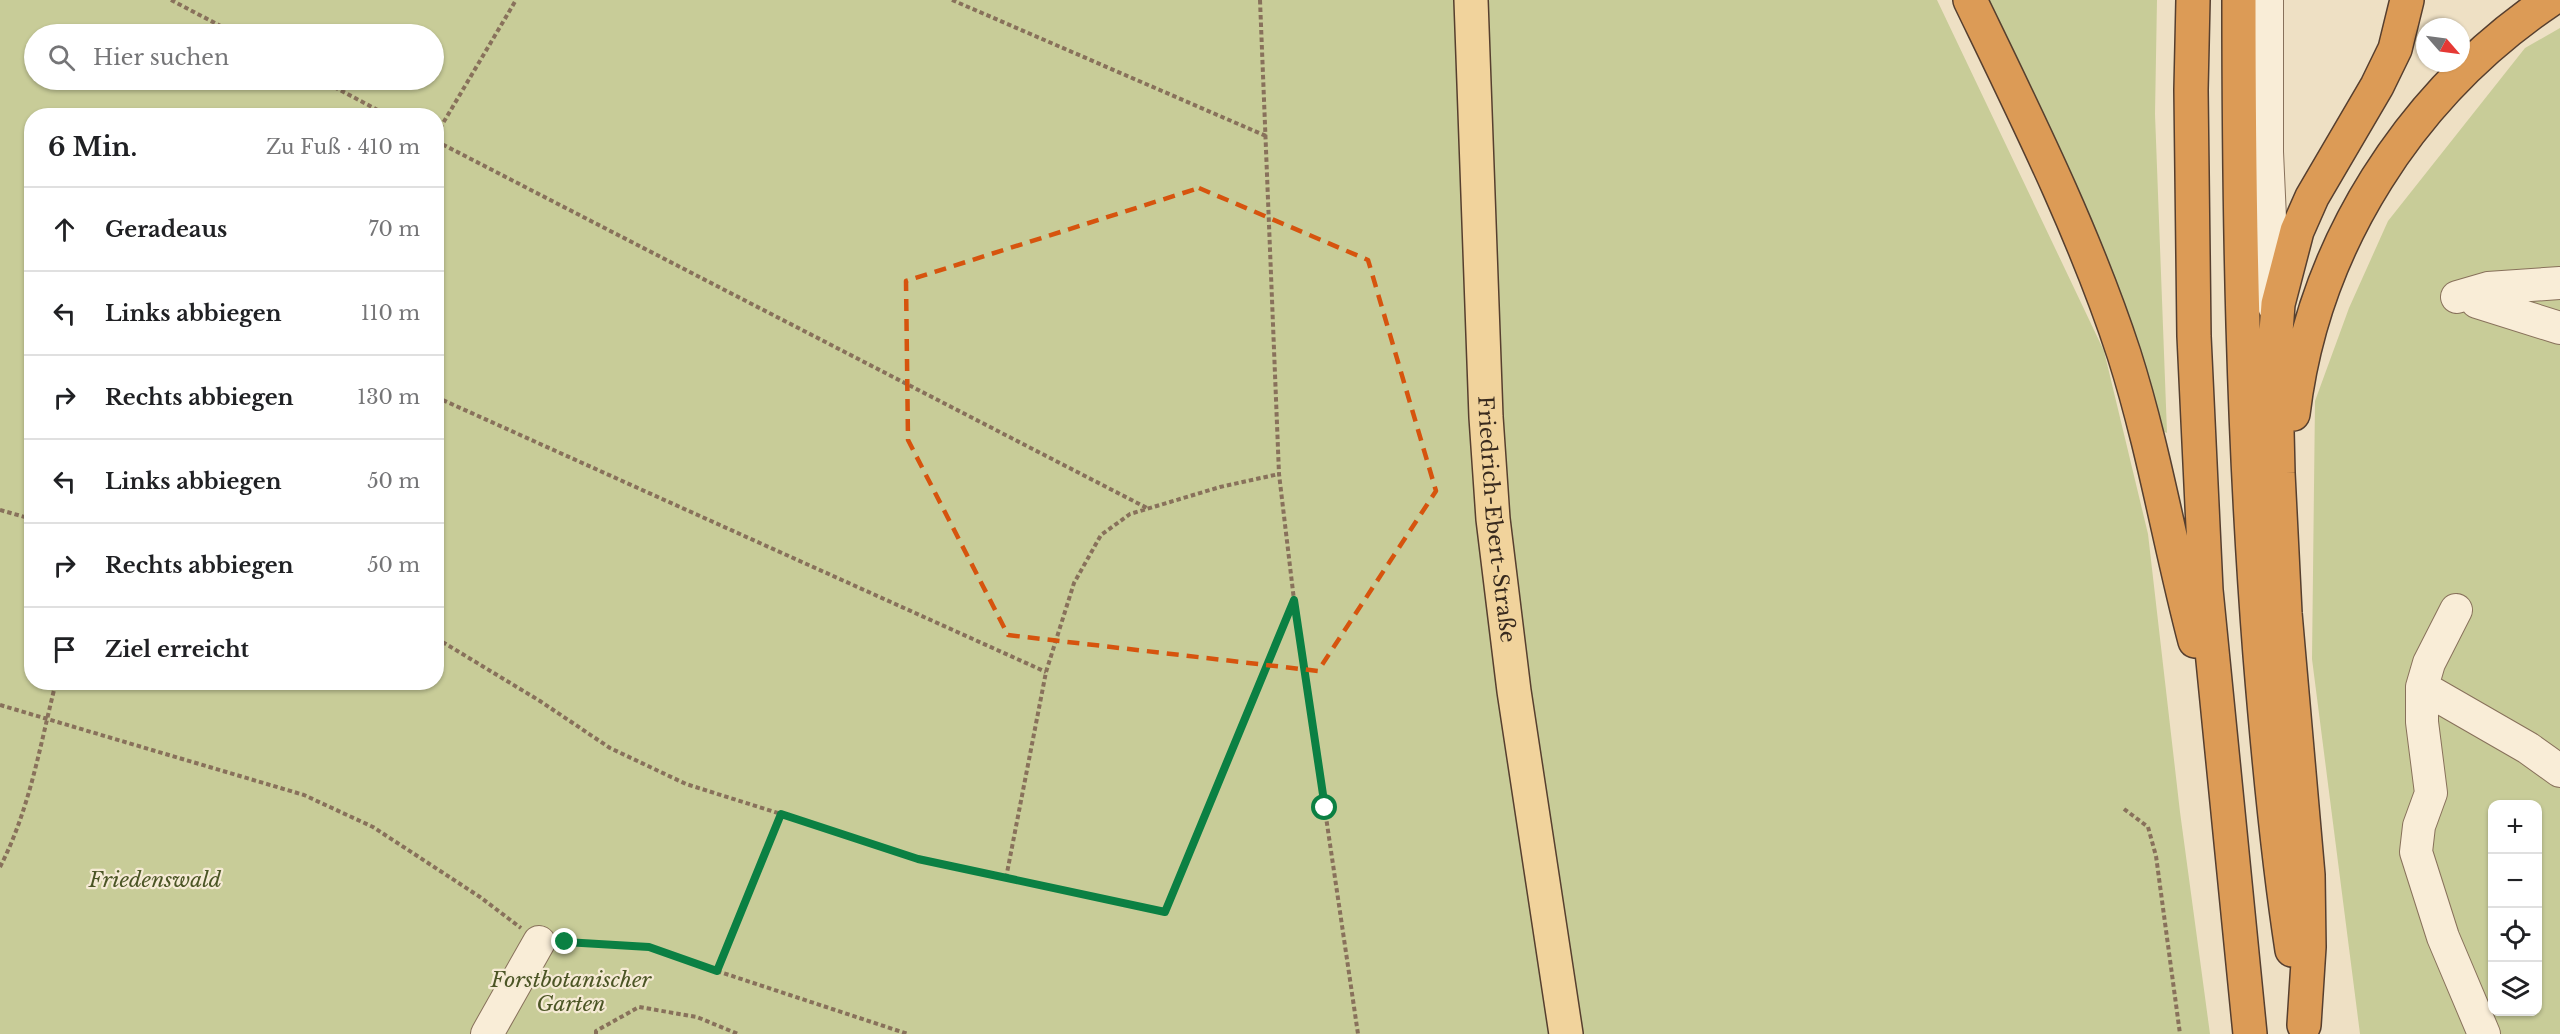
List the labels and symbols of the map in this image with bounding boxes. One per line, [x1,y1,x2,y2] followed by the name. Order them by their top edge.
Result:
[2416,18,2470,72] north arrow
[1472,395,1521,644] street label: Friedrich-Ebert-Straße
[1311,794,1337,820] route start
[88,867,222,893] park label: Friedenswald
[551,928,577,954] route end
[490,967,652,1017] park label: Forstbotanischer Garten

